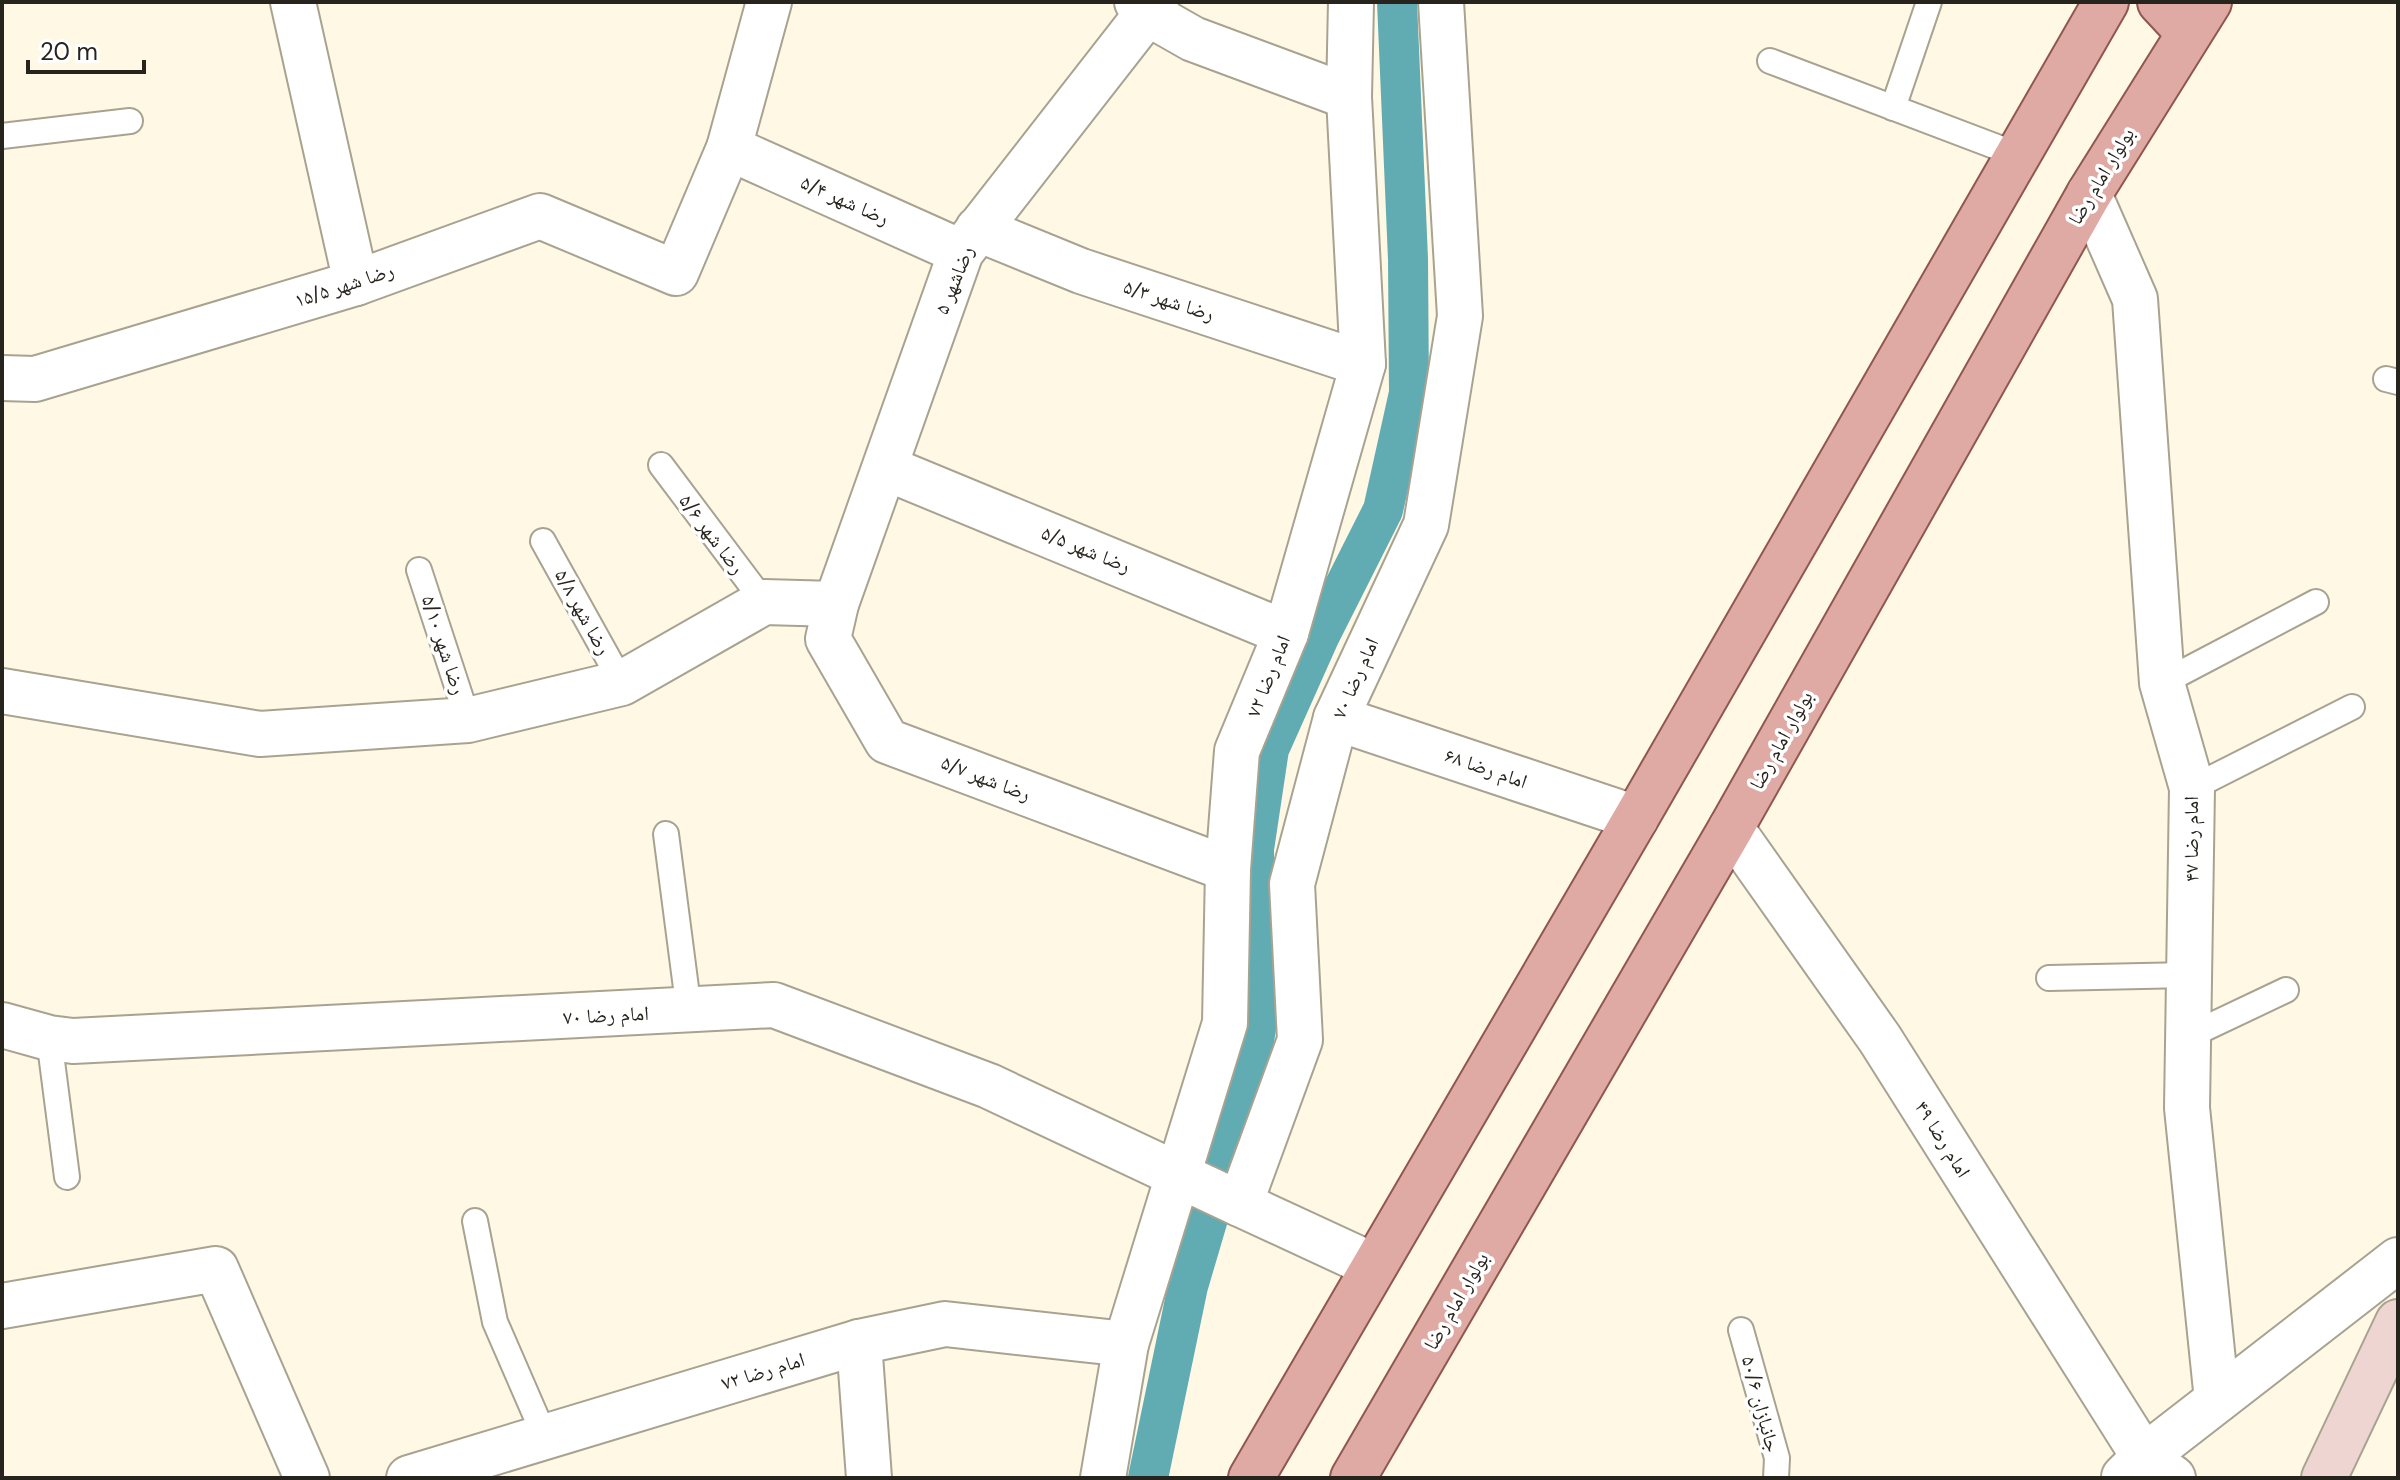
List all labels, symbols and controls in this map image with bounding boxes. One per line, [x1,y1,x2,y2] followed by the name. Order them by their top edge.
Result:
[28,24,144,74] scale bar
[40,36,98,67] text: 20 m
[2062,123,2141,230] street label: بولوار امام رضا
[797,169,893,231] street label: رضا شهر ۵/۴
[929,242,979,318] street label: رضاشهر ۵
[291,257,397,313] street label: رضا شهر ۱۵/۵
[1120,273,1218,327] street label: ۵/۳ رضا شهر
[673,489,751,579] street label: رضا شهر ۵/۶
[1038,519,1134,579] street label: رضا شهر ۵/۵
[549,565,617,659] street label: رضا شهر ۵/۸
[416,592,472,698] street label: رضا شهر ۵/۱۰
[1240,631,1297,721] street label: امام رضا ۷۲
[1326,634,1385,723] street label: امام رضا ۷۰
[1743,686,1820,794] street label: بولوار امام رضا
[1441,742,1531,795] street label: امام رضا ۶۸
[938,749,1034,807] street label: رضا شهر ۵/۷
[2178,796,2205,882] street label: امام رضا ۴۷
[562,1000,650,1031] street label: امام رضا ۷۰
[1908,1096,1977,1183] street label: امام رضا ۴۹
[1418,1247,1495,1355] street label: بولوار امام رضا
[718,1346,808,1397] street label: امام رضا ۷۲
[1736,1353,1786,1455] street label: جانبازان ۵۰/۶

